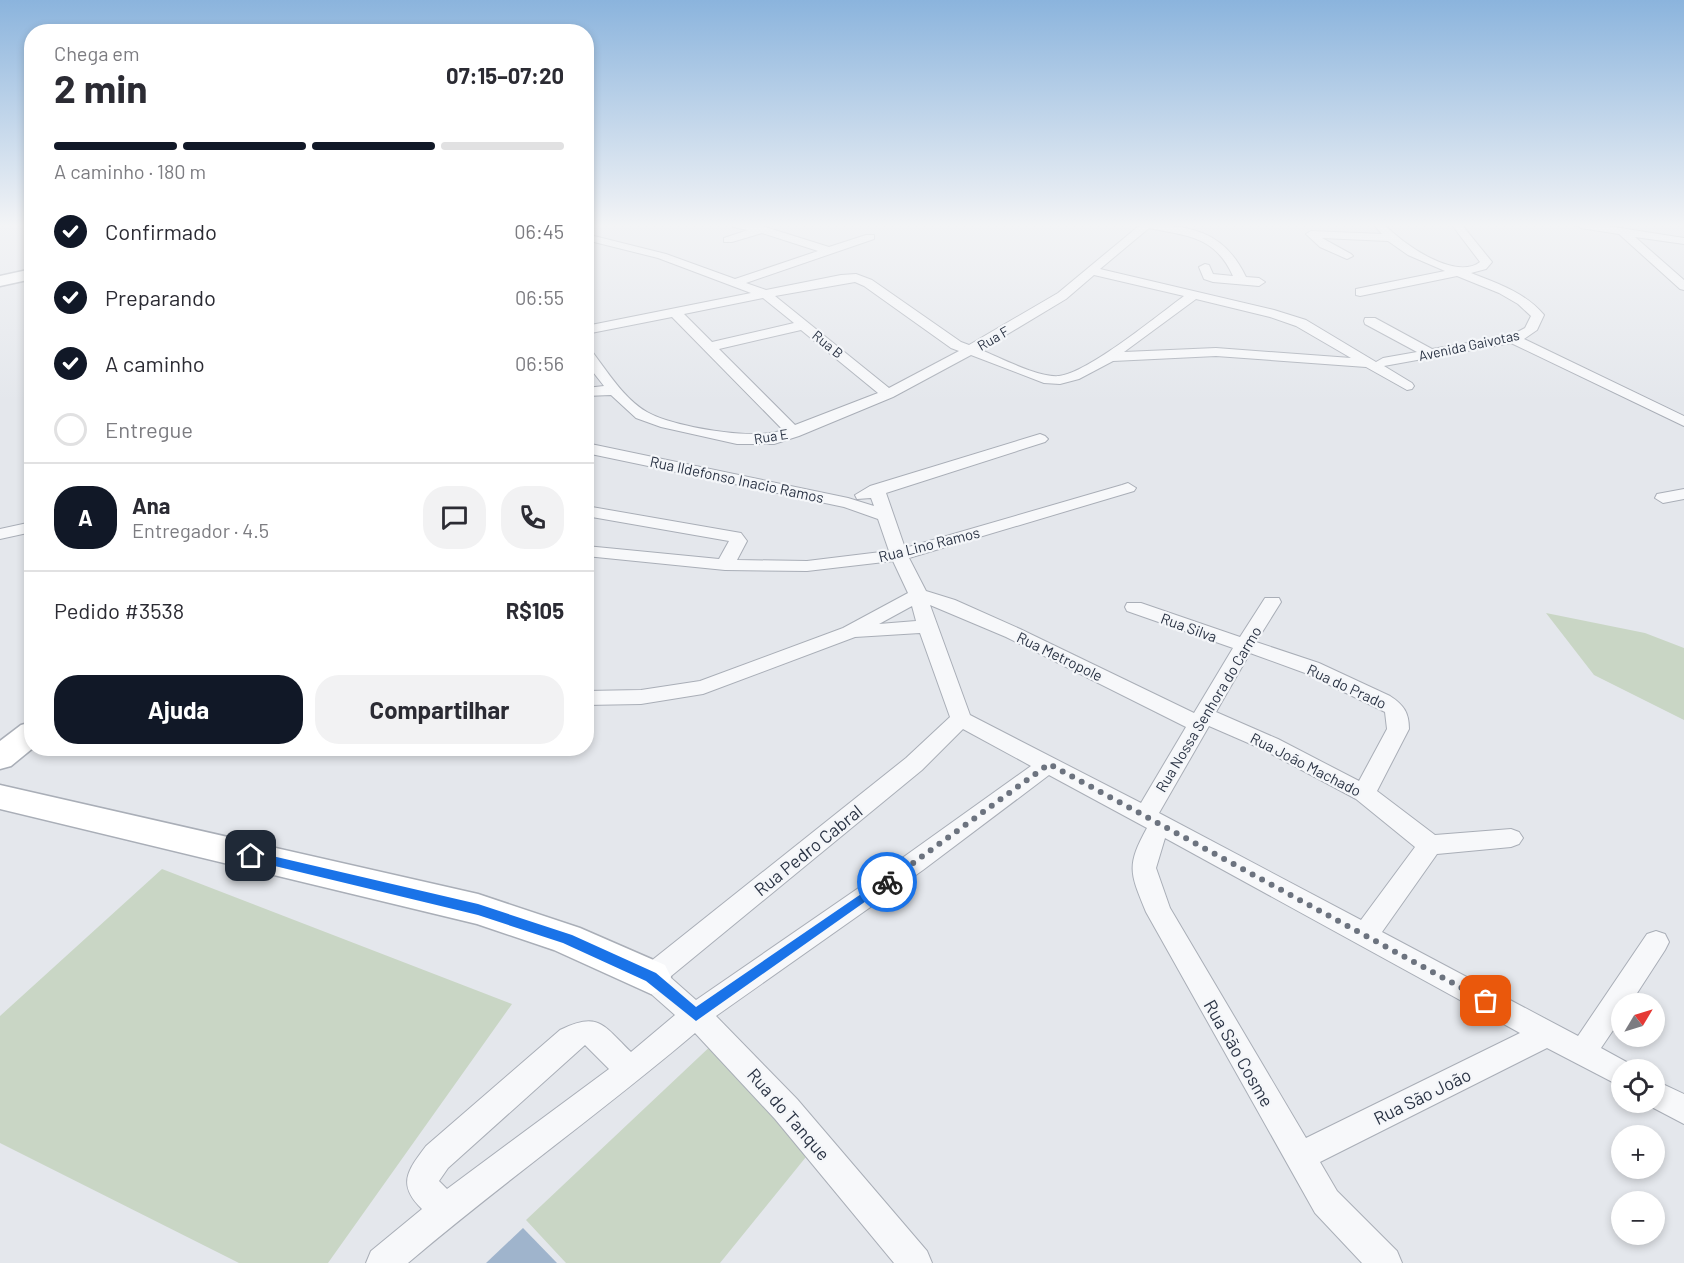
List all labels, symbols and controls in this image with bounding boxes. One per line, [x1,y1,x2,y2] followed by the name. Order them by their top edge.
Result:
[54,41,140,65] text: Chega em
[446,62,564,88] text: 07:15–07:20
[54,64,147,111] text: 2 min
[54,159,206,183] text: A caminho · 180 m
[54,215,87,248] icon: check
[105,218,217,244] text: Confirmado
[514,219,564,243] text: 06:45
[54,281,87,314] icon: check
[105,284,216,310] text: Preparando
[515,285,564,309] text: 06:55
[974,322,1012,354] street label: Rua F
[809,326,847,362] street label: Rua B
[1417,326,1521,364] street label: Avenida Gaivotas
[54,347,87,380] icon: check
[105,350,205,376] text: A caminho
[515,351,564,375] text: 06:56
[105,416,193,442] text: Entregue
[753,425,789,447] street label: Rua E
[648,452,826,506] street label: Rua Ildefonso Inacio Ramos
[423,486,486,549] button: chat
[501,486,564,549] button: phone
[132,492,170,518] text: Ana
[78,504,93,530] text: A
[132,518,269,542] text: Entregador · 4.5
[876,523,982,565] street label: Rua Lino Ramos
[54,597,184,623] text: Pedido #3538
[506,597,564,623] text: R$105
[1158,609,1220,645] street label: Rua Silva
[1151,623,1265,795] street label: Rua Nossa Senhora do Carmo
[1014,627,1106,685] street label: Rua Metropole
[1304,660,1390,712] street label: Rua do Prado
[54,675,303,744] button: Ajuda
[315,675,564,744] button: Compartilhar
[1248,728,1364,800] street label: Rua João Machado
[749,800,867,900] street label: Rua Pedro Cabral
[225,830,276,881] pin
[234,839,267,872] icon: home
[857,852,917,912] courier
[871,866,904,899] icon: bike
[1460,975,1511,1026] pin
[1469,984,1502,1017] icon: bag
[1611,993,1665,1047] north arrow
[1611,993,1665,1245] map controls
[1199,995,1279,1111] street label: Rua São Cosme
[1611,1059,1665,1113] button: locate
[743,1063,835,1165] street label: Rua do Tanque
[1370,1063,1474,1129] street label: Rua São João
[1611,1125,1665,1179] button: +
[1611,1191,1665,1245] button: −

